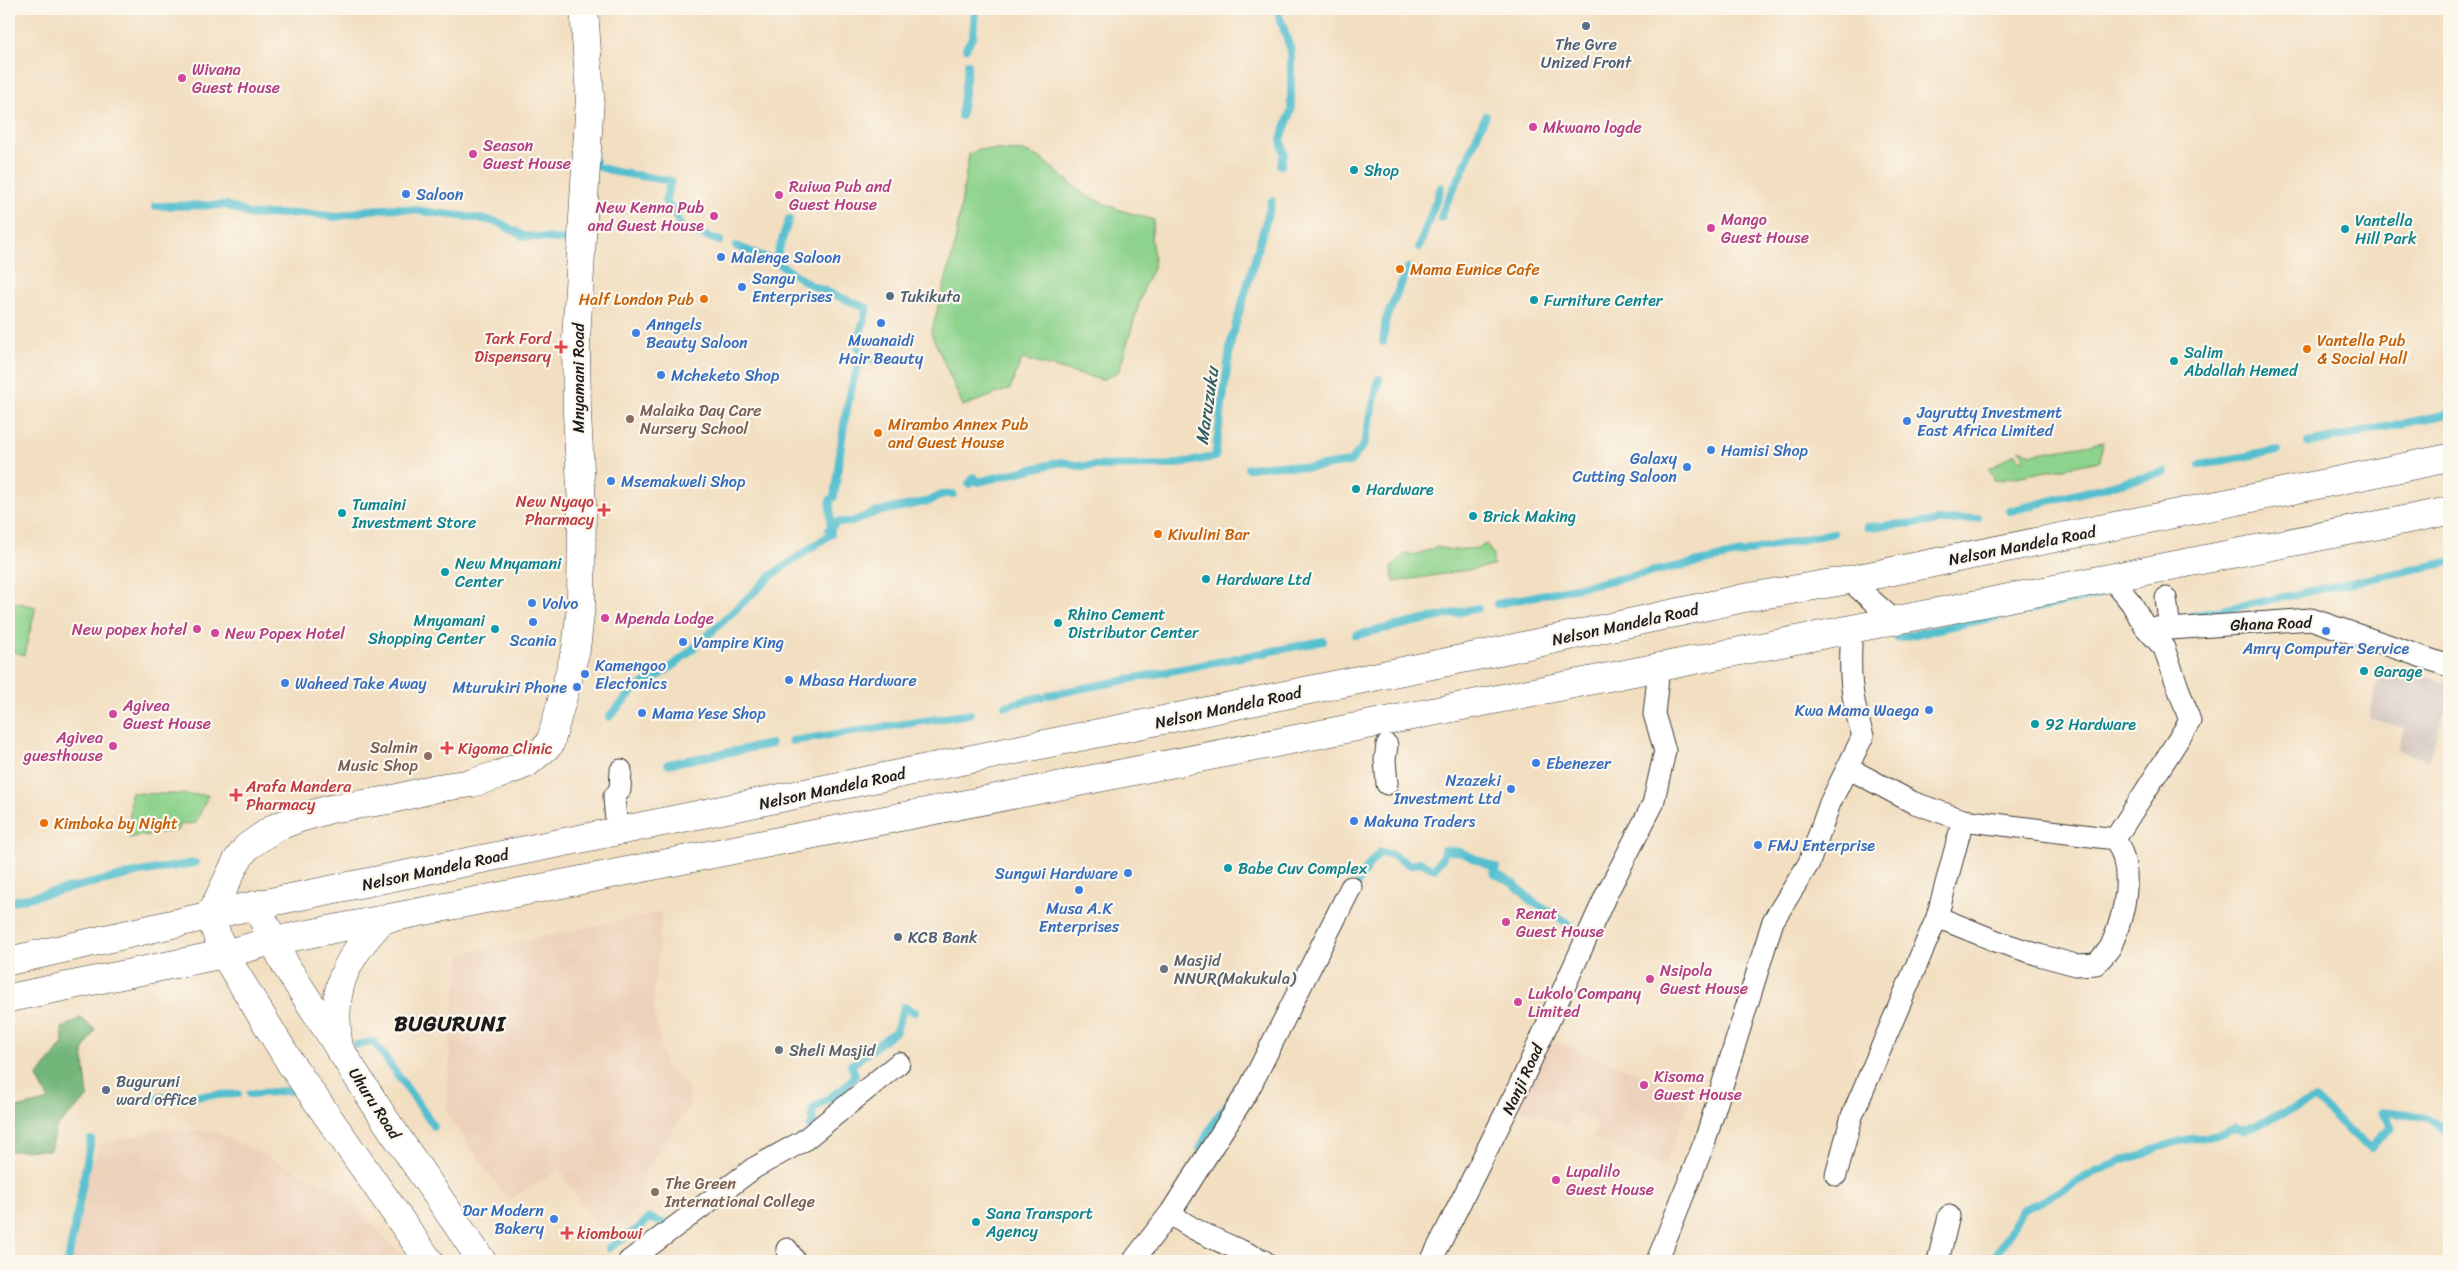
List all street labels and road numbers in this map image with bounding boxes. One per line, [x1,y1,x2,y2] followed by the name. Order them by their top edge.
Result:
[564,322,593,433] street label: Mnyamani Road
[1946,517,2100,574] street label: Nelson Mandela Road
[1549,594,1703,654] street label: Nelson Mandela Road
[2230,608,2314,639] street label: Ghana Road
[1152,677,1306,737] street label: Nelson Mandela Road
[756,758,910,818] street label: Nelson Mandela Road
[359,839,513,899] street label: Nelson Mandela Road
[1493,1037,1552,1120] street label: Nanji Road
[340,1061,410,1146] street label: Uhuru Road

